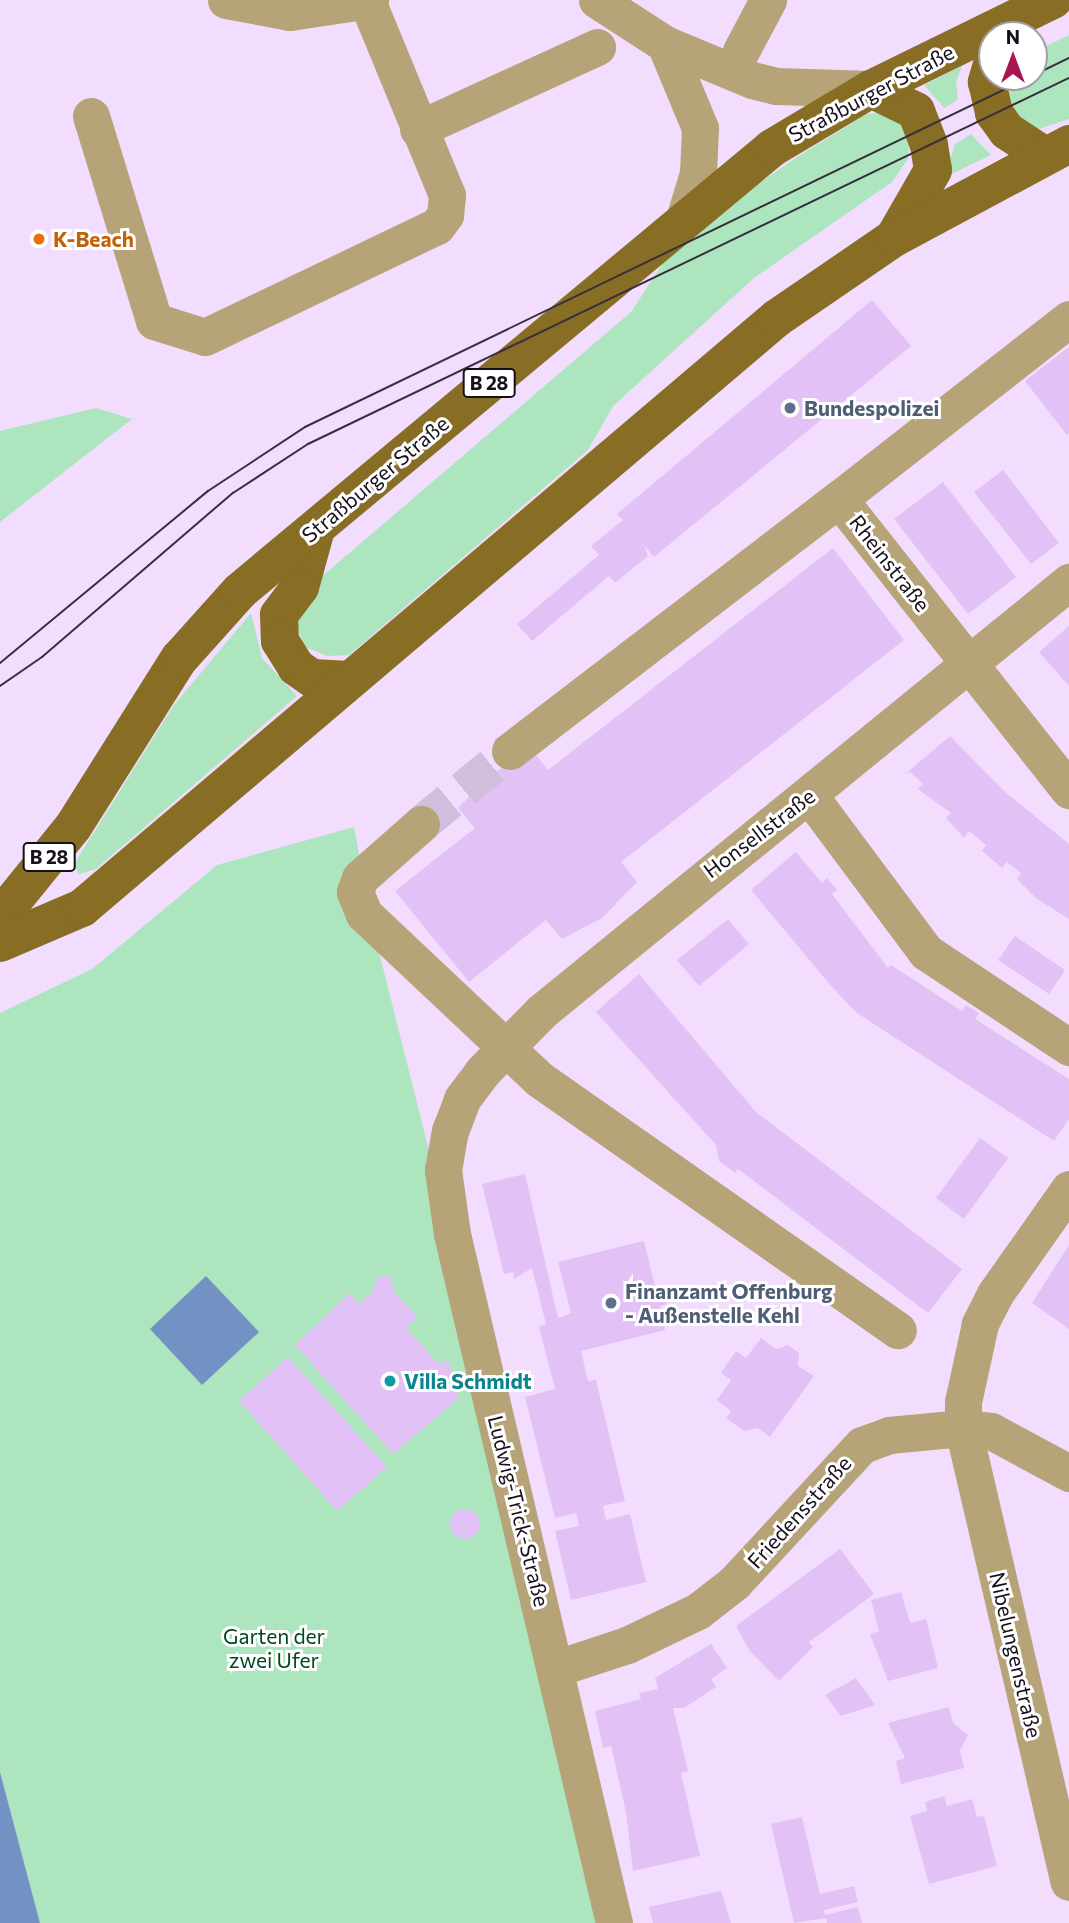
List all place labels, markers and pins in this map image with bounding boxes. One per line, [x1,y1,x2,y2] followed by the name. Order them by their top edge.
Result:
[53,226,134,252] place label: K-Beach
[31,231,47,247] marker: K-Beach
[804,395,939,421] place label: Bundespolizei
[782,400,798,416] marker: Bundespolizei
[625,1278,833,1328] place label: Finanzamt Offenburg - Außenstelle Kehl
[603,1295,619,1311] marker: Finanzamt Offenburg - Außenstelle Kehl
[404,1368,532,1394] place label: Villa Schmidt
[382,1373,398,1389] marker: Villa Schmidt

